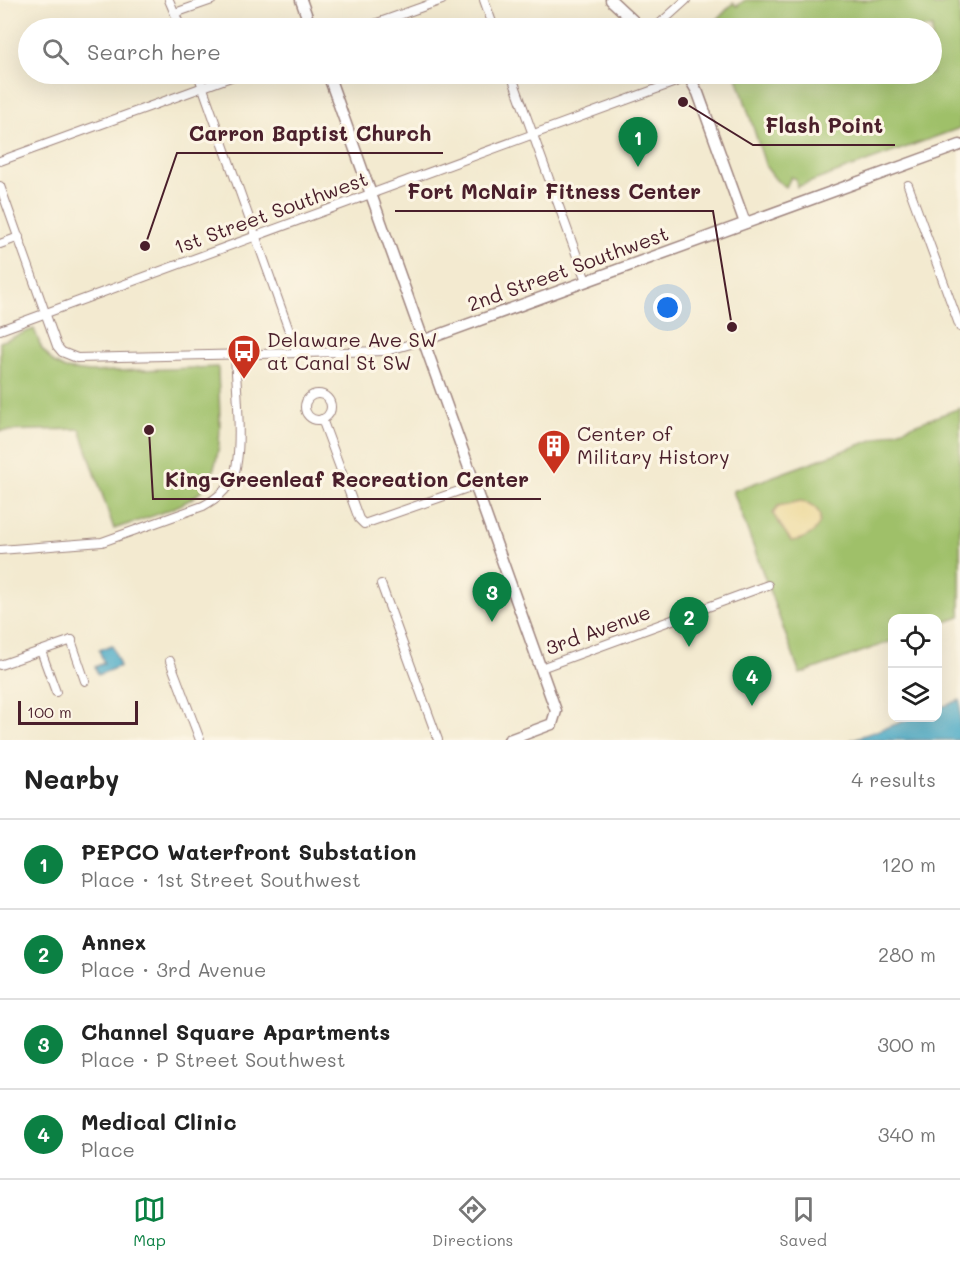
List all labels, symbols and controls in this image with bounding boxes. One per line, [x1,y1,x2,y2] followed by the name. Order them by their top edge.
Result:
[18,18,942,84] search box
[39,35,72,68] icon: search
[87,37,221,66] text: Search here
[753,106,895,145] callout: Flash Point
[765,111,883,138] text: Flash Point
[177,114,443,153] callout: Carron Baptist Church
[618,118,658,167] pin: 1
[189,119,431,146] text: Carron Baptist Church
[170,165,371,259] street label: 1st Street Southwest
[395,172,713,211] callout: Fort McNair Fitness Center
[407,177,701,204] text: Fort McNair Fitness Center
[464,220,672,317] street label: 2nd Street Southwest
[653,293,682,322] your location
[267,326,437,375] place label: Delaware Ave SW at Canal St SW
[226,333,262,380] bus stop icon: Delaware Ave SW at Canal St SW
[577,420,730,469] place label: Center of Military History
[536,428,572,475] building icon: Center of Military History
[153,460,541,499] callout: King-Greenleaf Recreation Center
[165,465,529,492] text: King-Greenleaf Recreation Center
[472,572,512,622] pin: 3
[542,598,654,660] street label: 3rd Avenue
[670,598,708,647] pin: 2
[888,614,942,722] map controls
[888,614,942,668] button: locate
[732,656,771,706] pin: 4
[888,668,942,722] button: layers
[18,698,138,726] scale bar
[27,701,72,722] text: 100 m
[24,762,119,796] text: Nearby
[851,766,936,792] text: 4 results
[81,837,416,866] text: PEPCO Waterfront Substation
[39,851,48,877] text: 1
[881,851,936,877] text: 120 m
[81,866,361,892] text: Place · 1st Street Southwest
[81,927,146,956] text: Annex
[38,941,49,967] text: 2
[878,941,936,967] text: 280 m
[81,956,266,982] text: Place · 3rd Avenue
[81,1017,390,1046] text: Channel Square Apartments
[38,1031,50,1057] text: 3
[877,1031,936,1057] text: 300 m
[81,1046,346,1072] text: Place · P Street Southwest
[81,1107,237,1136] text: Medical Clinic
[37,1121,50,1147] text: 4
[878,1121,936,1147] text: 340 m
[81,1136,135,1162] text: Place
[133,1193,166,1250] tab: Map
[432,1193,513,1250] tab: Directions
[779,1193,827,1250] tab: Saved

